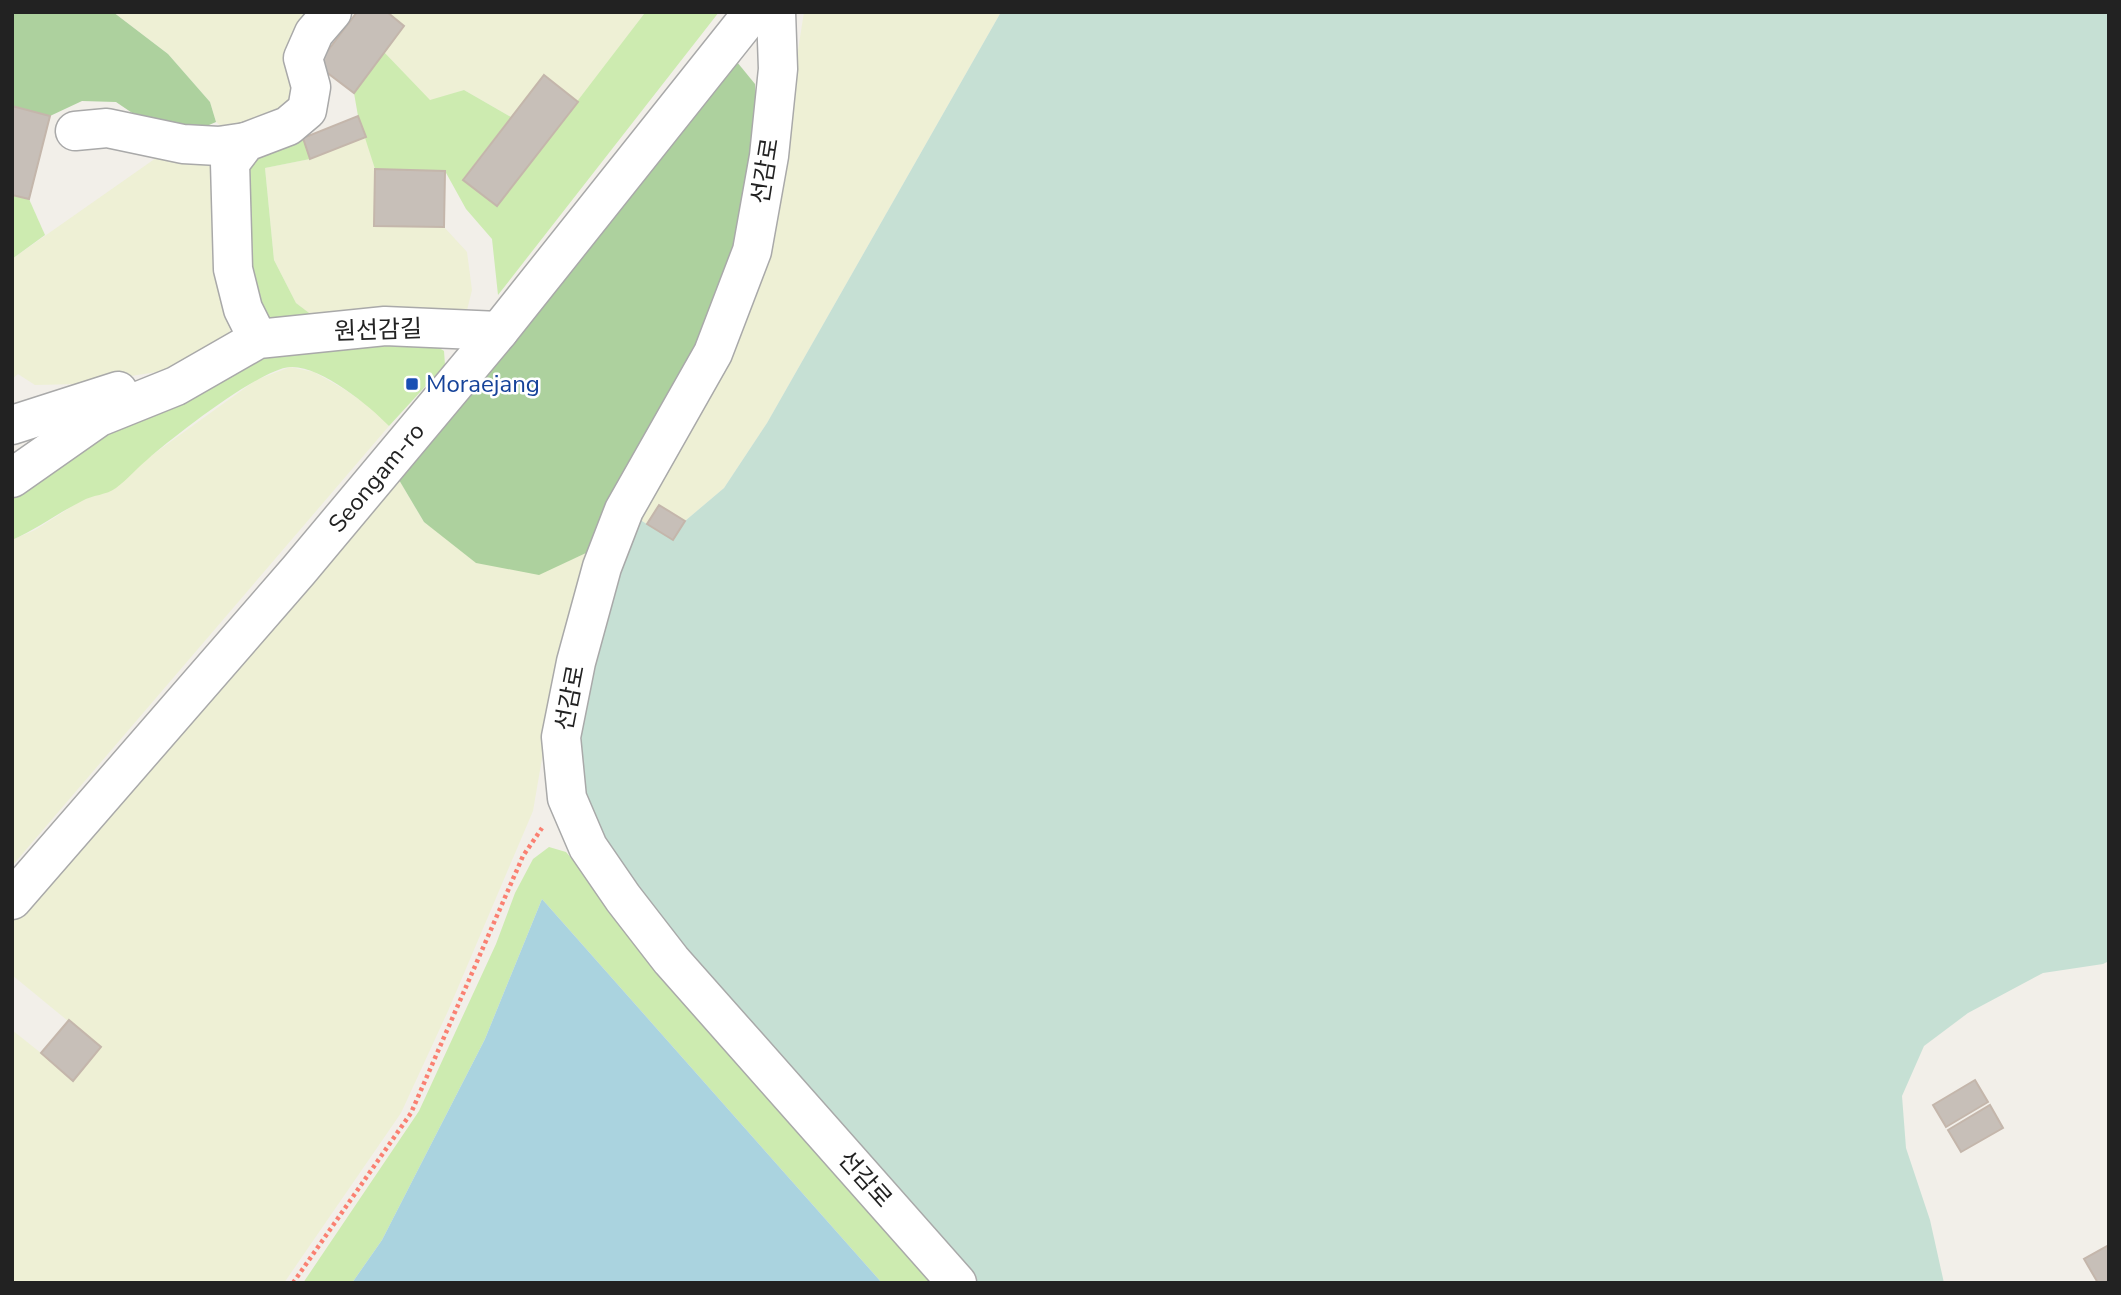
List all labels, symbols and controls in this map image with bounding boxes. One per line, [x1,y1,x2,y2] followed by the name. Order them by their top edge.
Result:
[744,136,786,206] street label: 선감로
[333,312,423,348] street label: 원선감길
[426,368,540,400] place label: Moraejang
[404,376,420,392] marker: Moraejang
[321,416,432,539] street label: Seongam-ro
[548,662,592,734] street label: 선감로
[831,1144,899,1214] street label: 선감로

